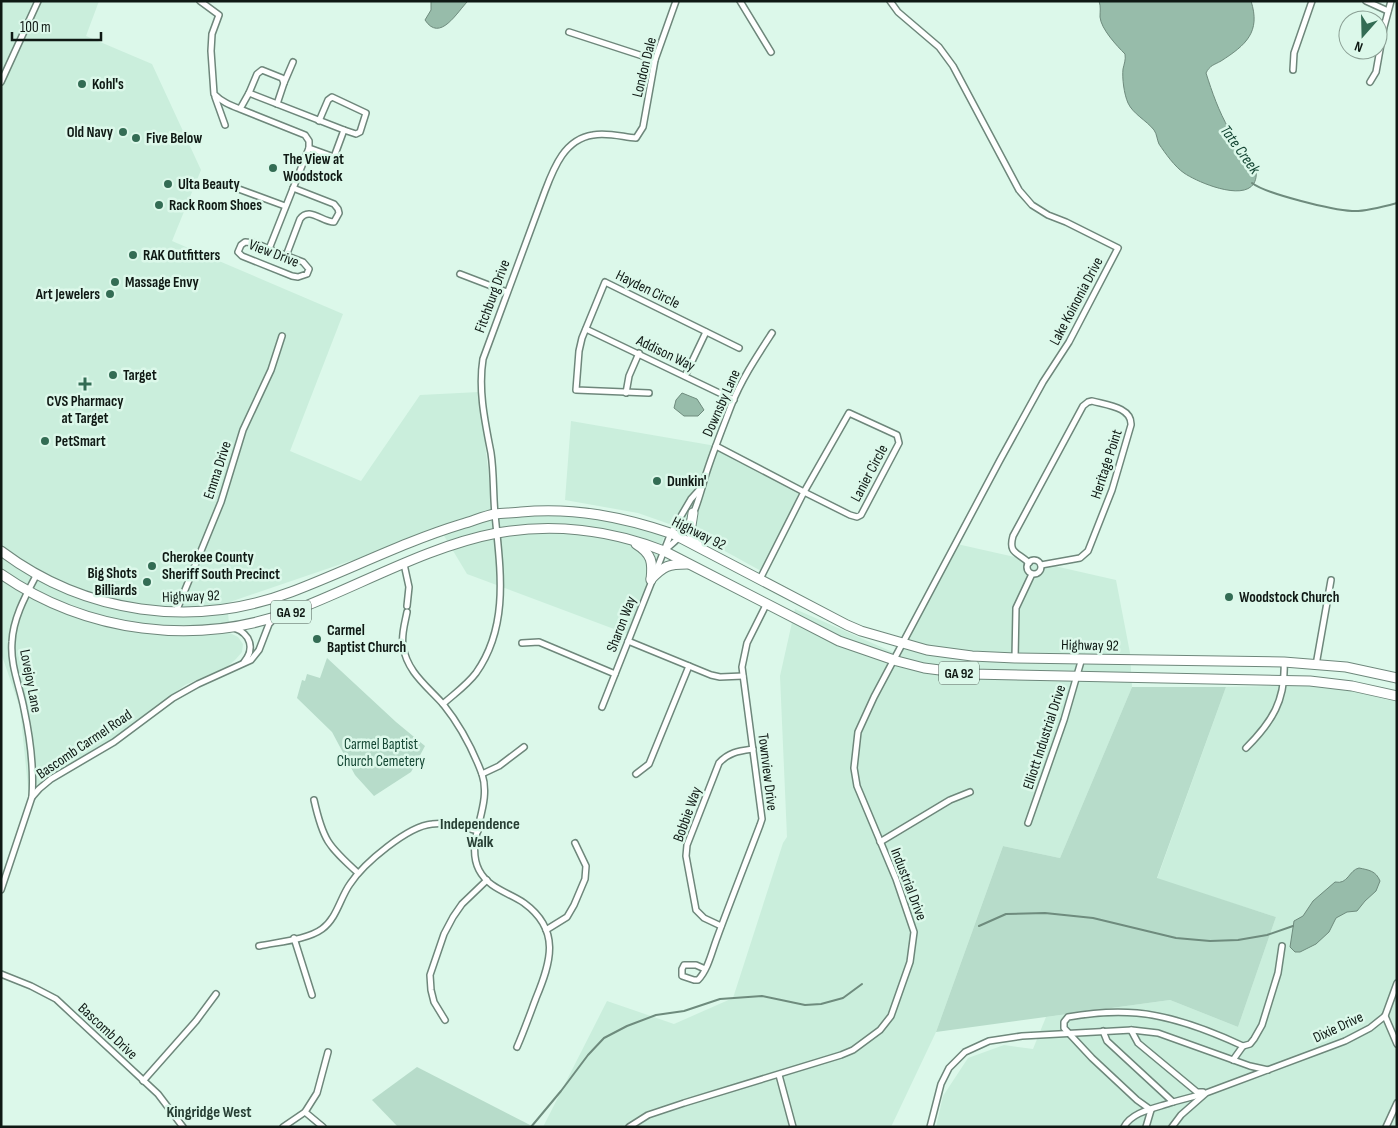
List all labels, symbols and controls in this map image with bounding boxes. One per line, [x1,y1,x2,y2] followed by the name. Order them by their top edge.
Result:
[12,10,101,42] scale bar
[1338,10,1388,60] north arrow
[20,18,51,37] text: 100 m
[628,35,661,99] street label: London Dale
[1352,37,1365,56] text: N
[92,75,124,94] place label: Kohl's
[76,78,88,90] marker: Kohl's
[1216,122,1264,179] water label: Tate Creek
[67,123,114,142] place label: Old Navy
[117,126,129,138] marker: Old Navy
[146,129,202,148] place label: Five Below
[130,132,142,144] marker: Five Below
[283,150,344,186] place label: The View at Woodstock
[267,162,279,174] marker: The View at Woodstock
[178,175,241,194] place label: Ulta Beauty
[162,178,174,190] marker: Ulta Beauty
[169,196,262,215] place label: Rack Room Shoes
[153,199,165,211] marker: Rack Room Shoes
[246,235,302,272] street label: View Drive
[143,246,220,265] place label: RAK Outfitters
[127,249,139,261] marker: RAK Outfitters
[1045,254,1108,349] street label: Lake Koinonia Drive
[470,257,514,335] street label: Fitchburg Drive
[613,266,683,313] street label: Hayden Circle
[125,273,200,292] place label: Massage Envy
[109,276,121,288] marker: Massage Envy
[35,285,100,304] place label: Art Jewelers
[104,288,116,300] marker: Art Jewelers
[633,331,698,376] street label: Addison Way
[123,366,157,385] place label: Target
[698,367,745,440] street label: Downsby Lane
[107,369,119,381] marker: Target
[79,378,91,390] marker: CVS Pharmacy at Target
[47,392,124,428] place label: CVS Pharmacy at Target
[1086,427,1127,501] street label: Heritage Point
[55,432,106,451] place label: PetSmart
[39,435,51,447] marker: PetSmart
[199,439,236,502] street label: Emma Drive
[846,441,892,505] street label: Lanier Circle
[667,472,707,491] place label: Dunkin'
[651,475,663,487] marker: Dunkin'
[669,512,729,555] street label: Highway 92
[162,548,280,584] place label: Cherokee County Sheriff South Precinct
[146,560,158,572] marker: Cherokee County Sheriff South Precinct
[87,564,137,600] place label: Big Shots Billiards
[141,576,153,588] marker: Big Shots Billiards
[162,586,220,607] street label: Highway 92
[1239,588,1339,607] place label: Woodstock Church
[1223,591,1235,603] marker: Woodstock Church
[602,593,641,655] street label: Sharon Way
[271,600,311,624] road number: GA 92
[327,621,406,657] place label: Carmel Baptist Church
[311,633,323,645] marker: Carmel Baptist Church
[1061,635,1119,656] street label: Highway 92
[15,648,46,714] street label: Lovejoy Lane
[939,661,979,684] road number: GA 92
[1019,682,1070,792] street label: Elliott Industrial Drive
[33,705,136,783] street label: Bascomb Carmel Road
[753,732,782,812] street label: Townview Drive
[337,735,425,771] park label: Carmel Baptist Church Cemetery
[669,784,706,844] street label: Bobbie Way
[440,815,520,852] district label: Independence Walk
[886,845,931,923] street label: Industrial Drive
[74,999,141,1064] street label: Bascomb Drive
[1310,1008,1366,1047] street label: Dixie Drive
[166,1103,252,1122] district label: Kingridge West

